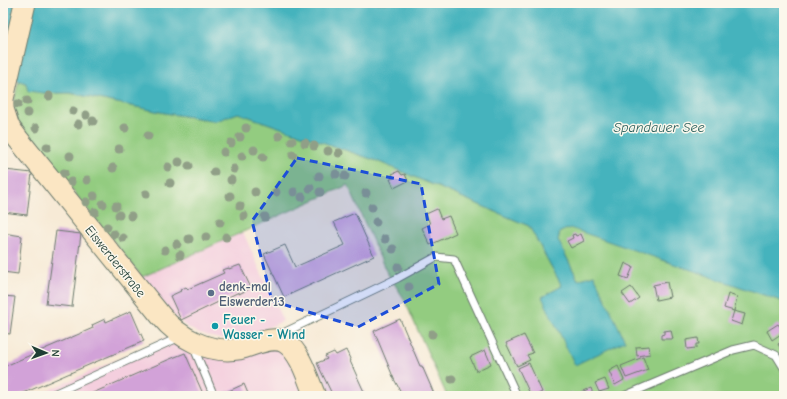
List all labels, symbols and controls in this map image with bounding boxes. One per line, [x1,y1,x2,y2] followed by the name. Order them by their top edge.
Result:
[613,119,705,136] water label: Spandauer See
[82,223,149,300] street label: Eiswerderstraße
[219,279,285,309] place label: denk-mal Eiswerder13
[206,288,216,298] marker: denk-mal Eiswerder13
[223,312,305,342] place label: Feuer - Wasser - Wind
[210,321,220,331] marker: Feuer - Wasser - Wind
[26,333,66,373] north arrow
[49,350,62,357] text: N

